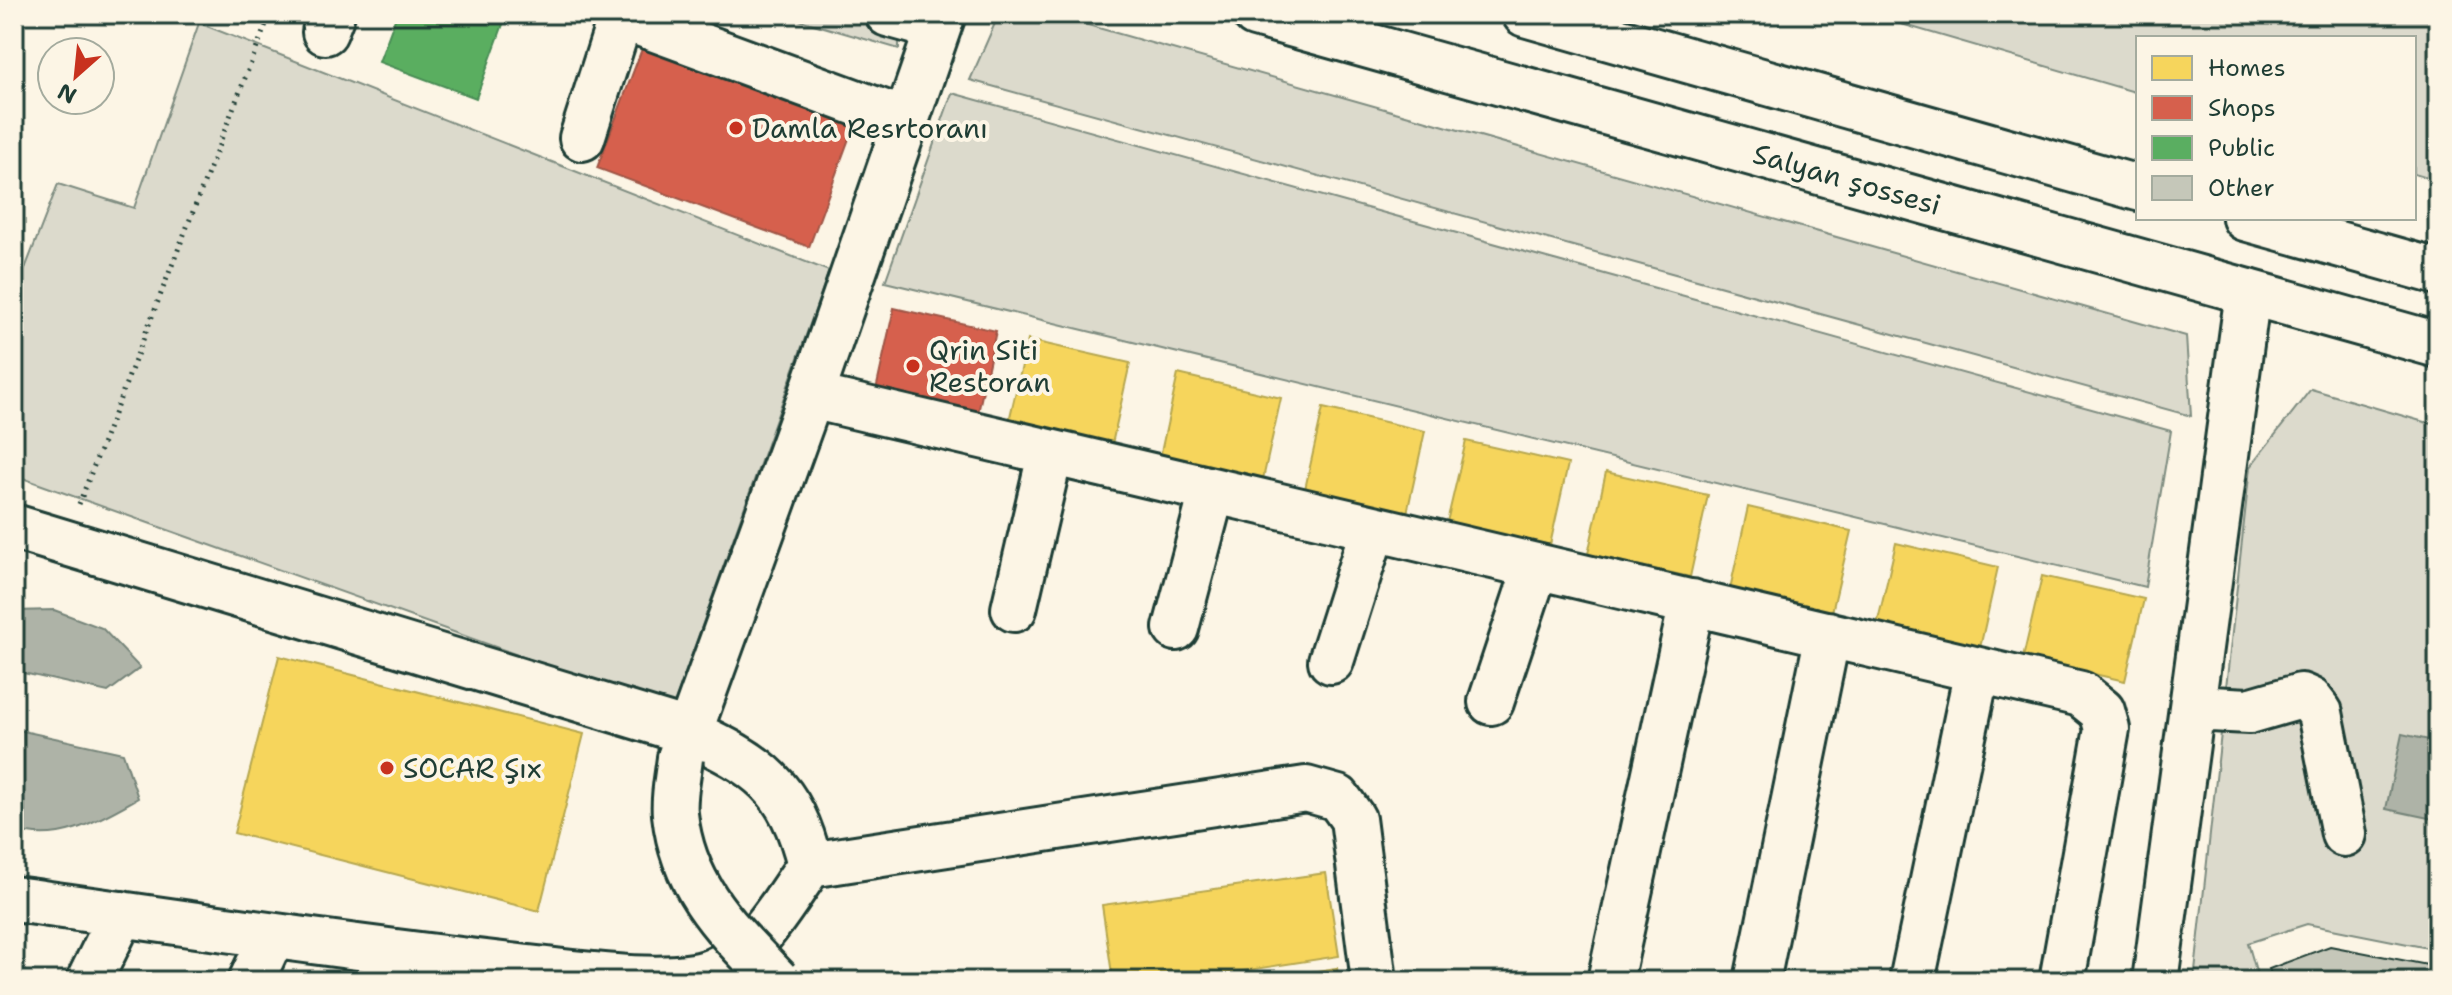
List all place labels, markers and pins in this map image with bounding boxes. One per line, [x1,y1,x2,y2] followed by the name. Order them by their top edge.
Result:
[752,109,988,147] place label: Damla Resrtoranı
[727,119,745,137] marker: Damla Resrtoranı
[929,331,1050,401] place label: Qrin Siti Restoran
[904,357,922,375] marker: Qrin Siti Restoran
[403,749,541,787] place label: SOCAR Şıx
[378,759,396,777] marker: SOCAR Şıx

